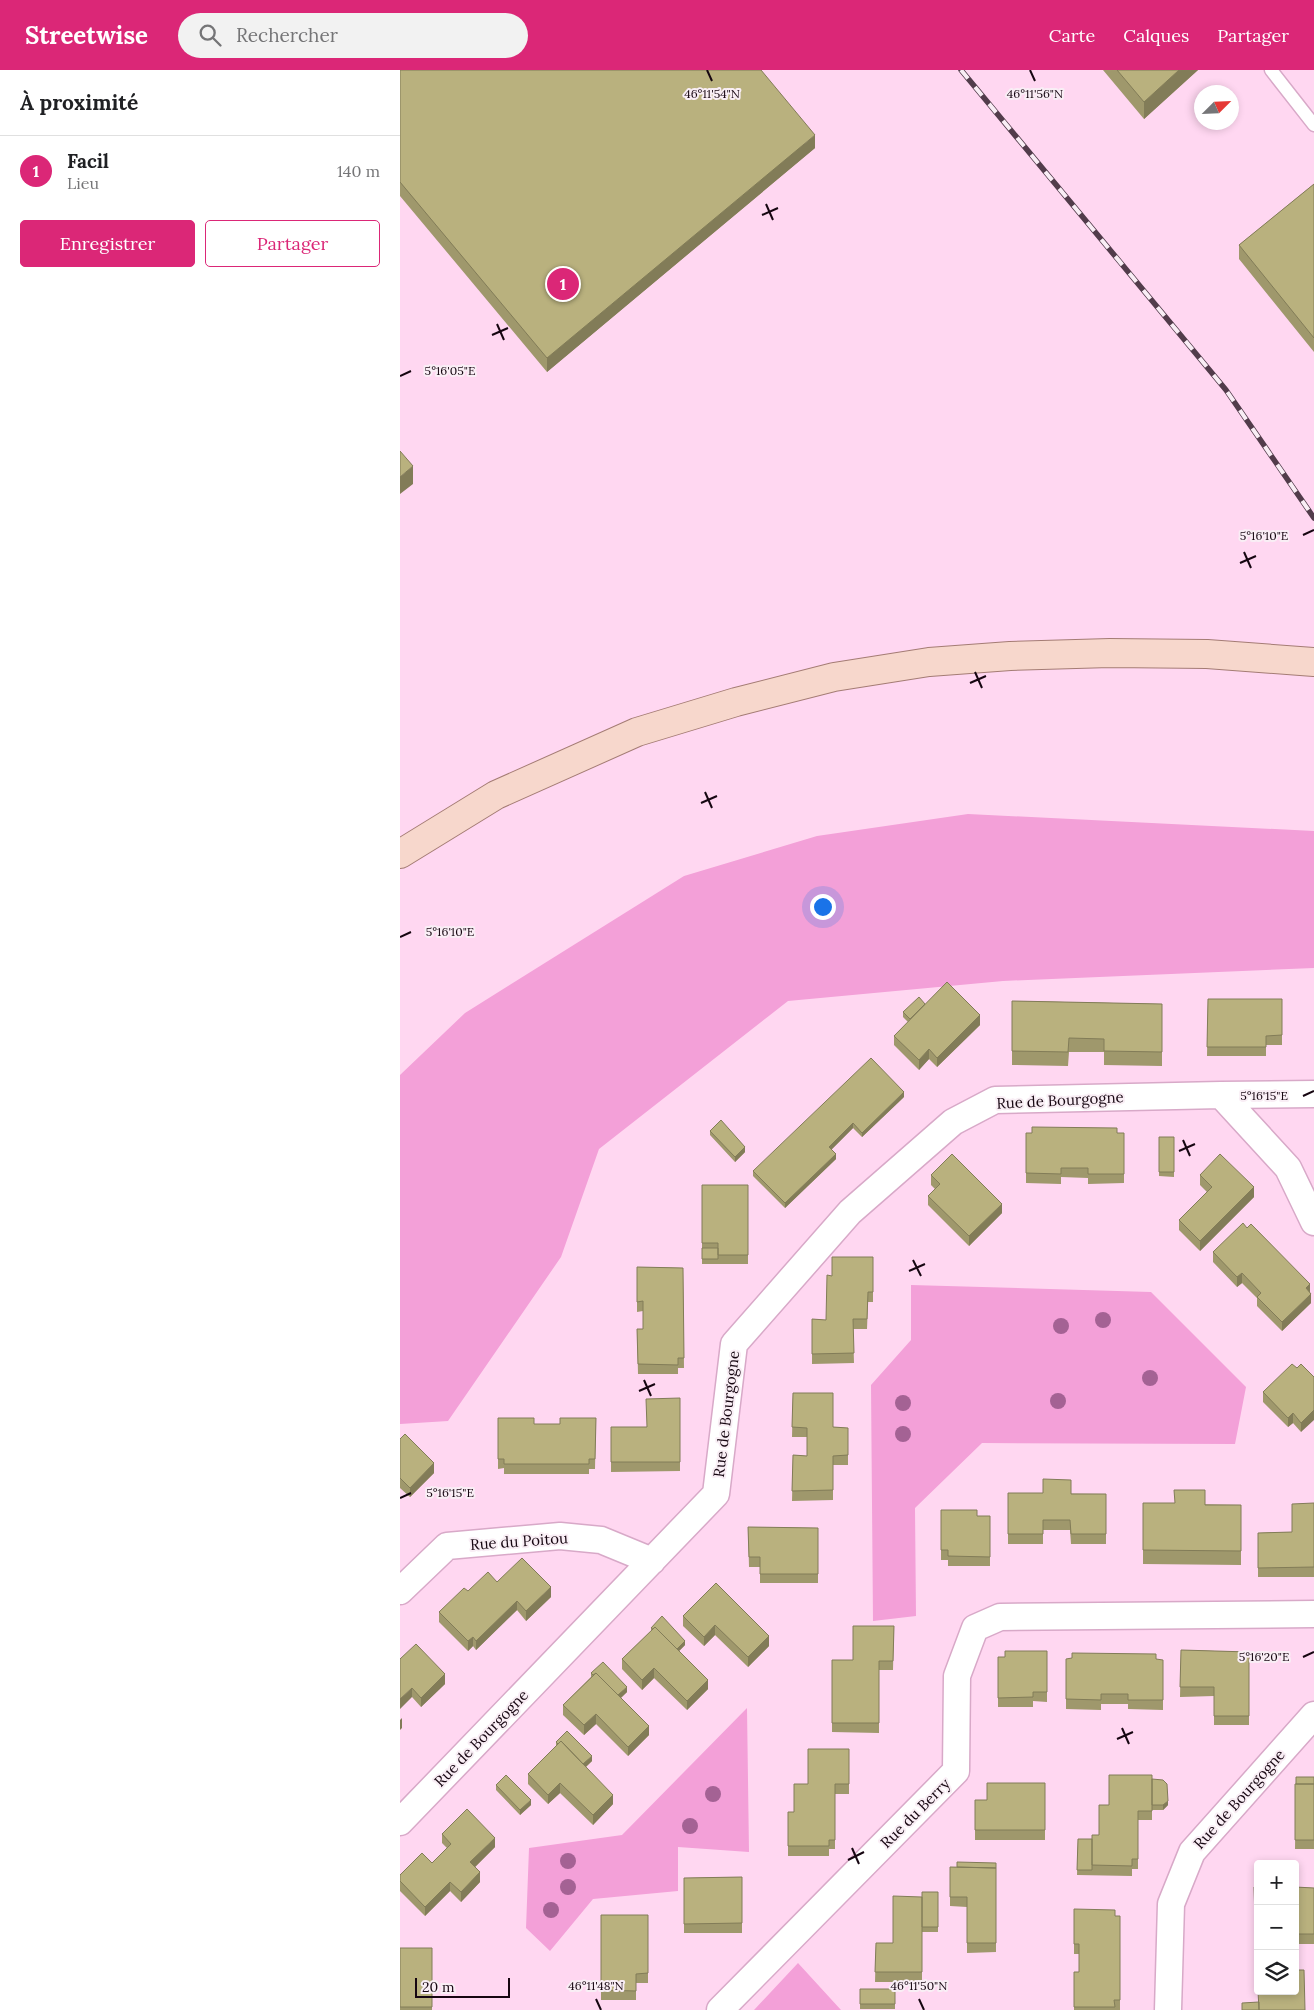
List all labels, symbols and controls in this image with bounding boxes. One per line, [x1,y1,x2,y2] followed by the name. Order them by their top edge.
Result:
[178,13,528,58] search box
[25,20,148,51] text: Streetwise
[196,21,224,49] icon: search
[236,23,338,47] text: Rechercher
[1049,24,1095,47] text: Carte
[1123,24,1189,47] text: Calques
[1217,24,1289,47] text: Partager
[1194,85,1239,130] north arrow
[684,86,740,101] text: 46°11'54"N
[1007,86,1063,101] text: 46°11'56"N
[20,89,138,116] text: À proximité
[67,149,109,173] text: Facil
[33,161,39,181] text: 1
[337,161,380,181] text: 140 m
[67,173,99,193] text: Lieu
[20,220,195,267] button: Enregistrer
[205,220,380,267] button: Partager
[547,265,579,303] pin: 1
[425,363,475,378] text: 5°16'05"E
[1240,528,1288,543] text: 5°16'10"E
[810,894,836,920] your location
[426,924,474,939] text: 5°16'10"E
[996,1087,1124,1113] street label: Rue de Bourgogne
[1240,1088,1288,1103] text: 5°16'15"E
[709,1350,743,1478] street label: Rue de Bourgogne
[426,1485,474,1500] text: 5°16'15"E
[469,1528,569,1554] street label: Rue du Poitou
[1239,1649,1289,1664] text: 5°16'20"E
[430,1686,532,1790] street label: Rue de Bourgogne
[1189,1745,1289,1853] street label: Rue de Bourgogne
[876,1774,954,1852] street label: Rue du Berry
[1254,1860,1299,1995] map controls
[1254,1860,1299,1905] button: +
[1254,1905,1299,1950] button: −
[1254,1950,1299,1995] button: layers
[415,1975,510,1998] scale bar
[422,1978,454,1996] text: 20 m
[568,1978,624,1993] text: 46°11'48"N
[891,1978,947,1993] text: 46°11'50"N

